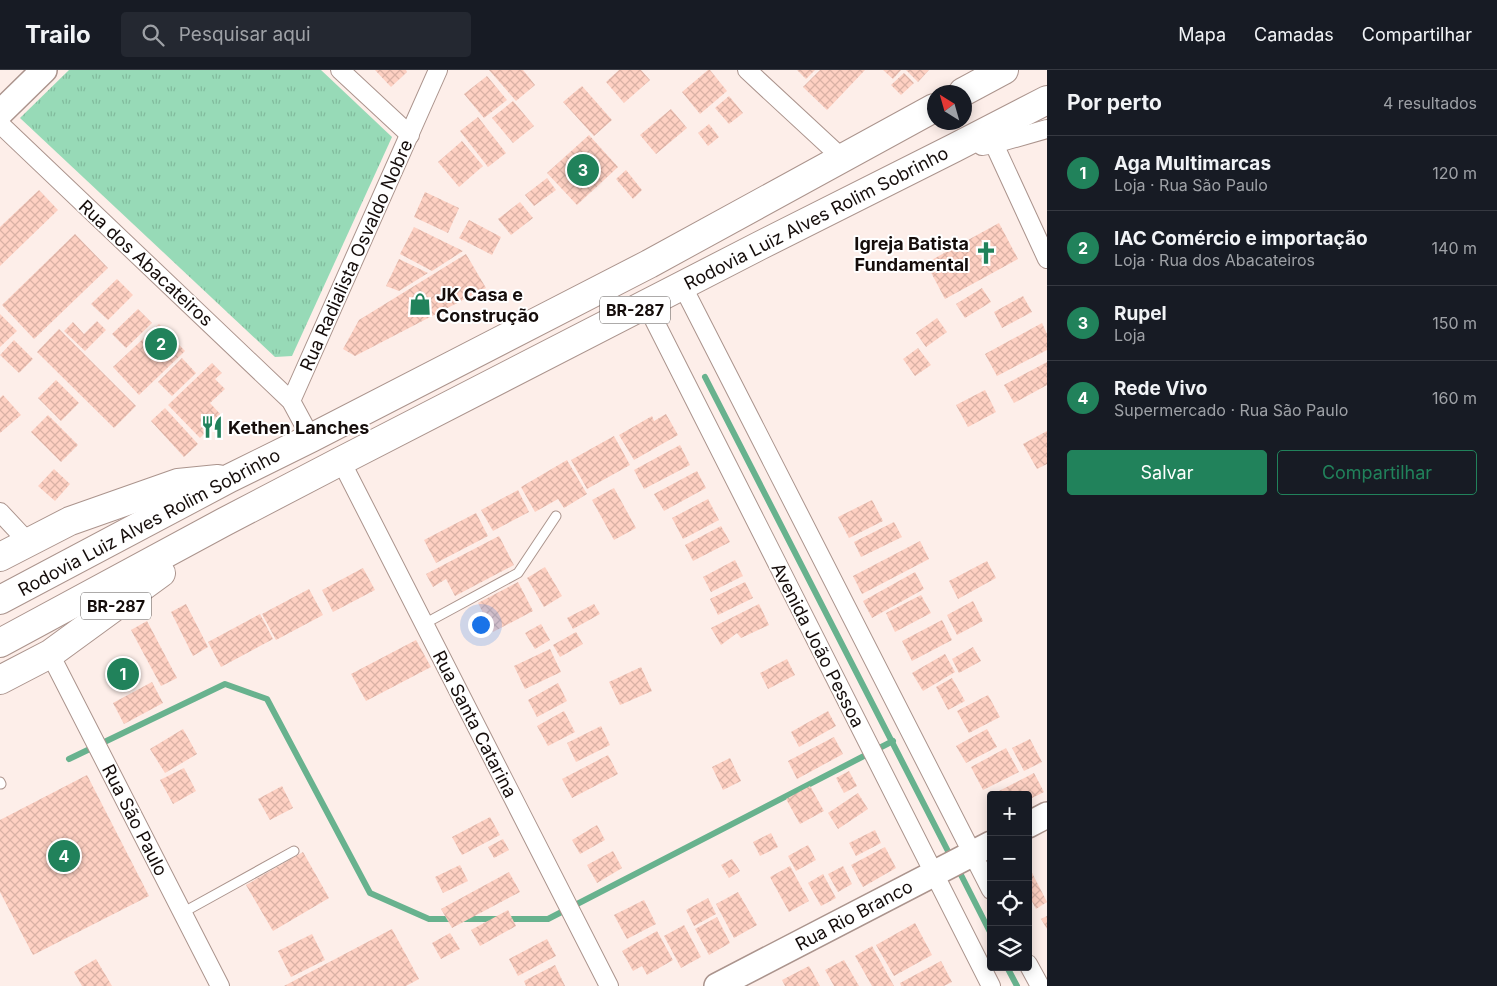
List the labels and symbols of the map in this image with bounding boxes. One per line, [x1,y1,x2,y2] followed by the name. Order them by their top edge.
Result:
[927,85,972,130] north arrow
[295,136,417,374] street label: Rua Radialista Osvaldo Nobre
[680,142,952,294] street label: Rodovia Luiz Alves Rolim Sobrinho
[567,151,599,189] pin: 3
[75,196,217,330] street label: Rua dos Abacateiros
[854,233,969,275] place label: Igreja Batista Fundamental
[973,240,999,266] church icon: Igreja Batista Fundamental
[436,284,539,326] place label: JK Casa e Construção
[407,291,433,317] shop icon: JK Casa e Construção
[600,296,670,324] road number: BR-287
[145,325,177,363] pin: 2
[199,414,225,440] restaurant icon: Kethen Lanches
[228,417,369,438] place label: Kethen Lanches
[14,444,284,600] street label: Rodovia Luiz Alves Rolim Sobrinho
[767,559,869,731] street label: Avenida João Pessoa
[81,592,151,620] road number: BR-287
[468,612,494,638] your location
[429,647,521,801] street label: Rua Santa Catarina
[107,655,139,693] pin: 1
[98,761,172,879] street label: Rua São Paulo
[48,837,80,875] pin: 4
[792,875,916,955] street label: Rua Rio Branco

